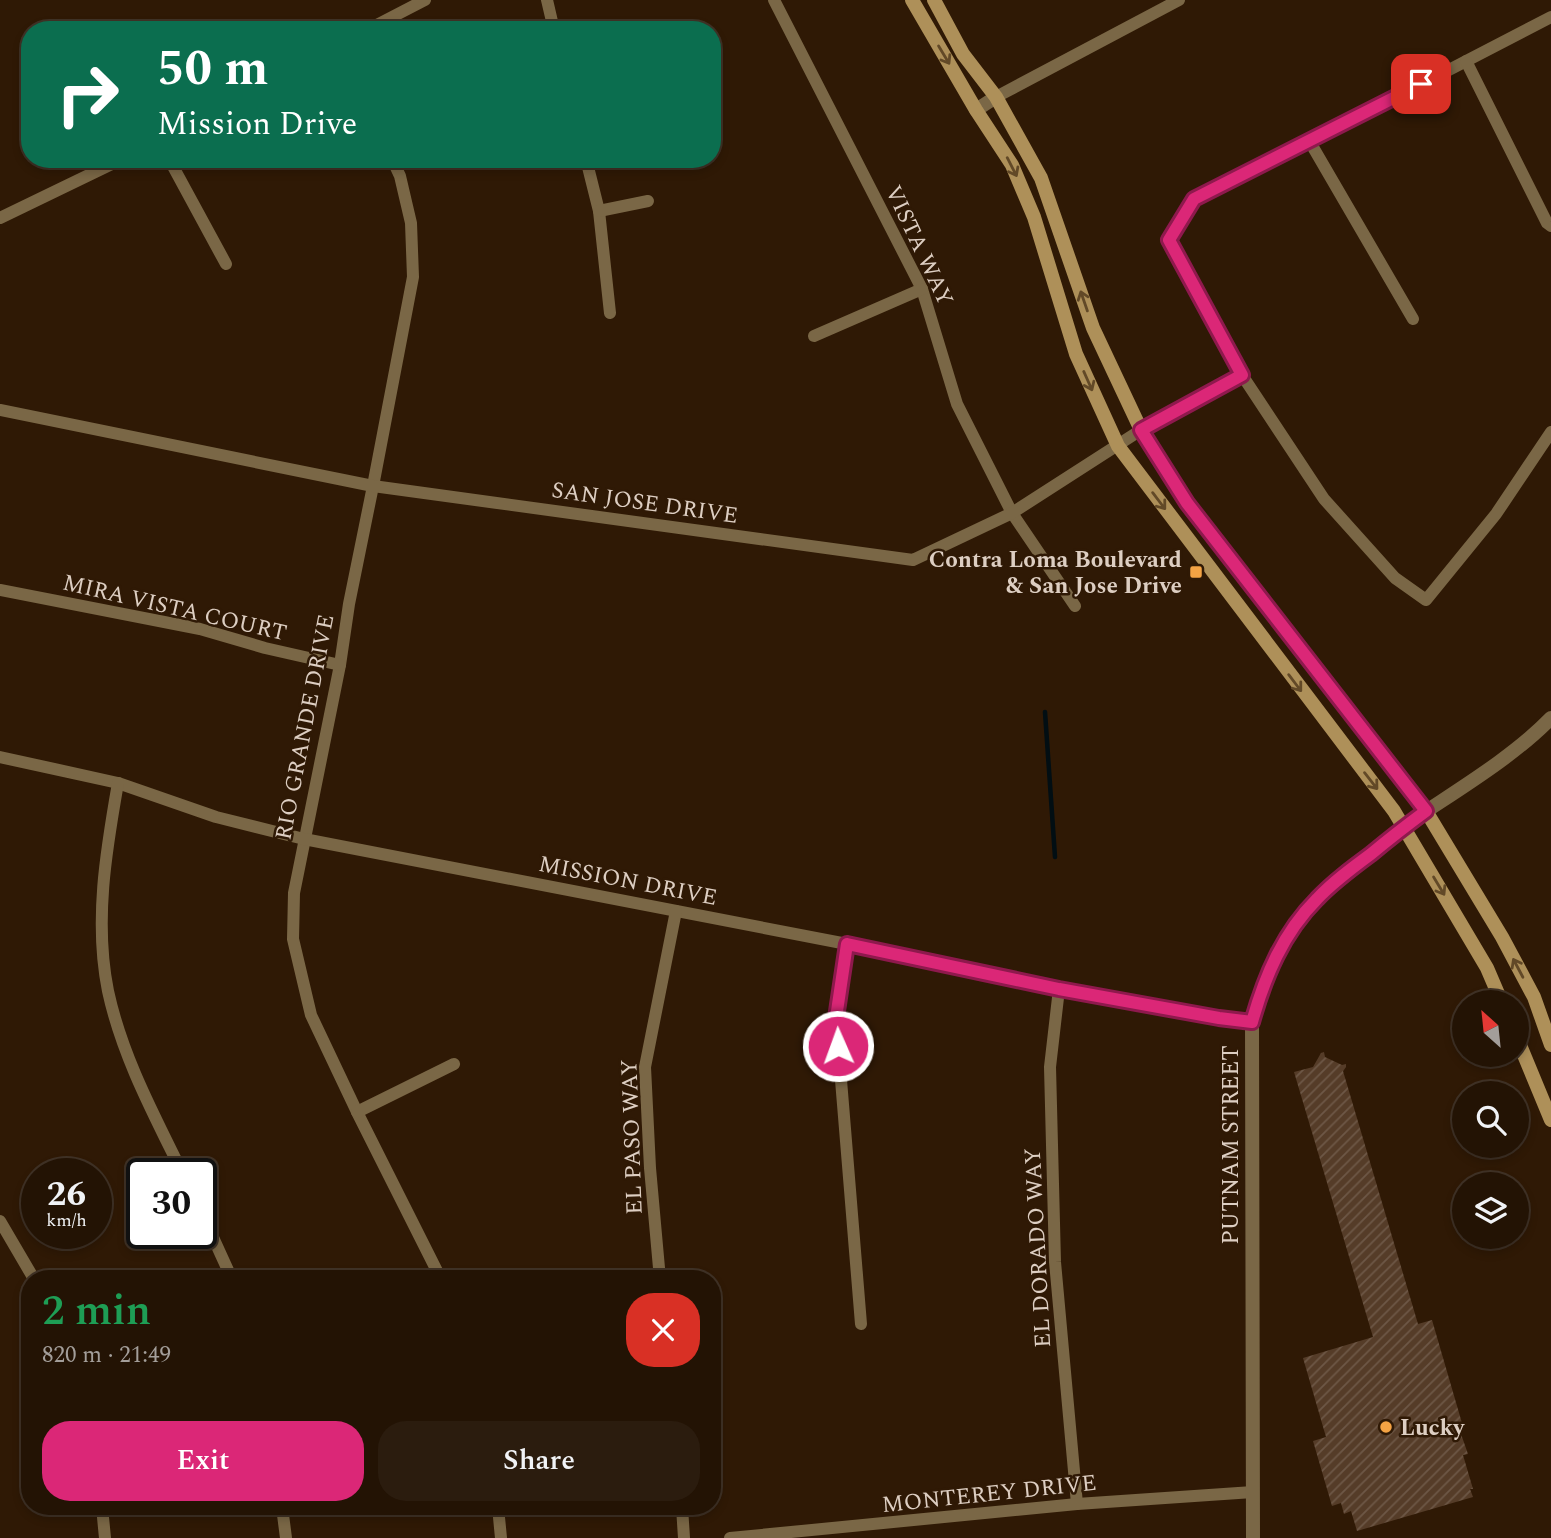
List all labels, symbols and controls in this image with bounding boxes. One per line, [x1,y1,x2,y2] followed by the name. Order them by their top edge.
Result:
[157,32,268,107] text: 50 m
[937,45,951,65] one-way arrow
[42,49,133,140] icon: right
[1391,54,1451,114] pin
[1402,65,1440,103] icon: arrive
[157,100,357,149] text: Mission Drive
[1006,157,1020,177] one-way arrow
[875,180,962,312] street label: VISTA WAY
[1077,290,1089,312] one-way arrow
[1082,370,1095,392] one-way arrow
[549,473,740,534] street label: SAN JOSE DRIVE
[1151,491,1166,510] one-way arrow
[929,543,1182,604] place label: Contra Loma Boulevard & San Jose Drive
[1188,564,1204,580] marker: Contra Loma Boulevard & San Jose Drive
[59,566,290,651] street label: MIRA VISTA COURT
[266,611,345,843] street label: RIO GRANDE DRIVE
[1288,673,1303,691] one-way arrow
[1363,771,1378,790] one-way arrow
[535,847,720,916] street label: MISSION DRIVE
[1432,875,1446,895] one-way arrow
[1511,958,1524,979] one-way arrow
[1452,990,1530,1068] north arrow
[1452,990,1529,1249] map controls
[801,1009,875,1083] position arrow
[1214,1045,1249,1245] street label: PUTNAM STREET
[612,1059,653,1215] street label: EL PASO WAY
[1452,1081,1529,1158] button: search
[1016,1147,1061,1349] street label: EL DORADO WAY
[126,1158,217,1249] speed limit sign: 30
[47,1168,86,1221] text: 26
[1452,1172,1529,1249] button: layers
[46,1207,87,1234] text: km/h
[42,1280,151,1343] text: 2 min
[626,1293,700,1367] button: close
[42,1338,171,1373] text: 820 m · 21:49
[1400,1411,1465,1446] place label: Lucky
[1378,1419,1394,1435] marker: Lucky
[42,1421,364,1501] button: Exit
[378,1421,700,1501] button: Share
[880,1466,1098,1523] street label: MONTEREY DRIVE

